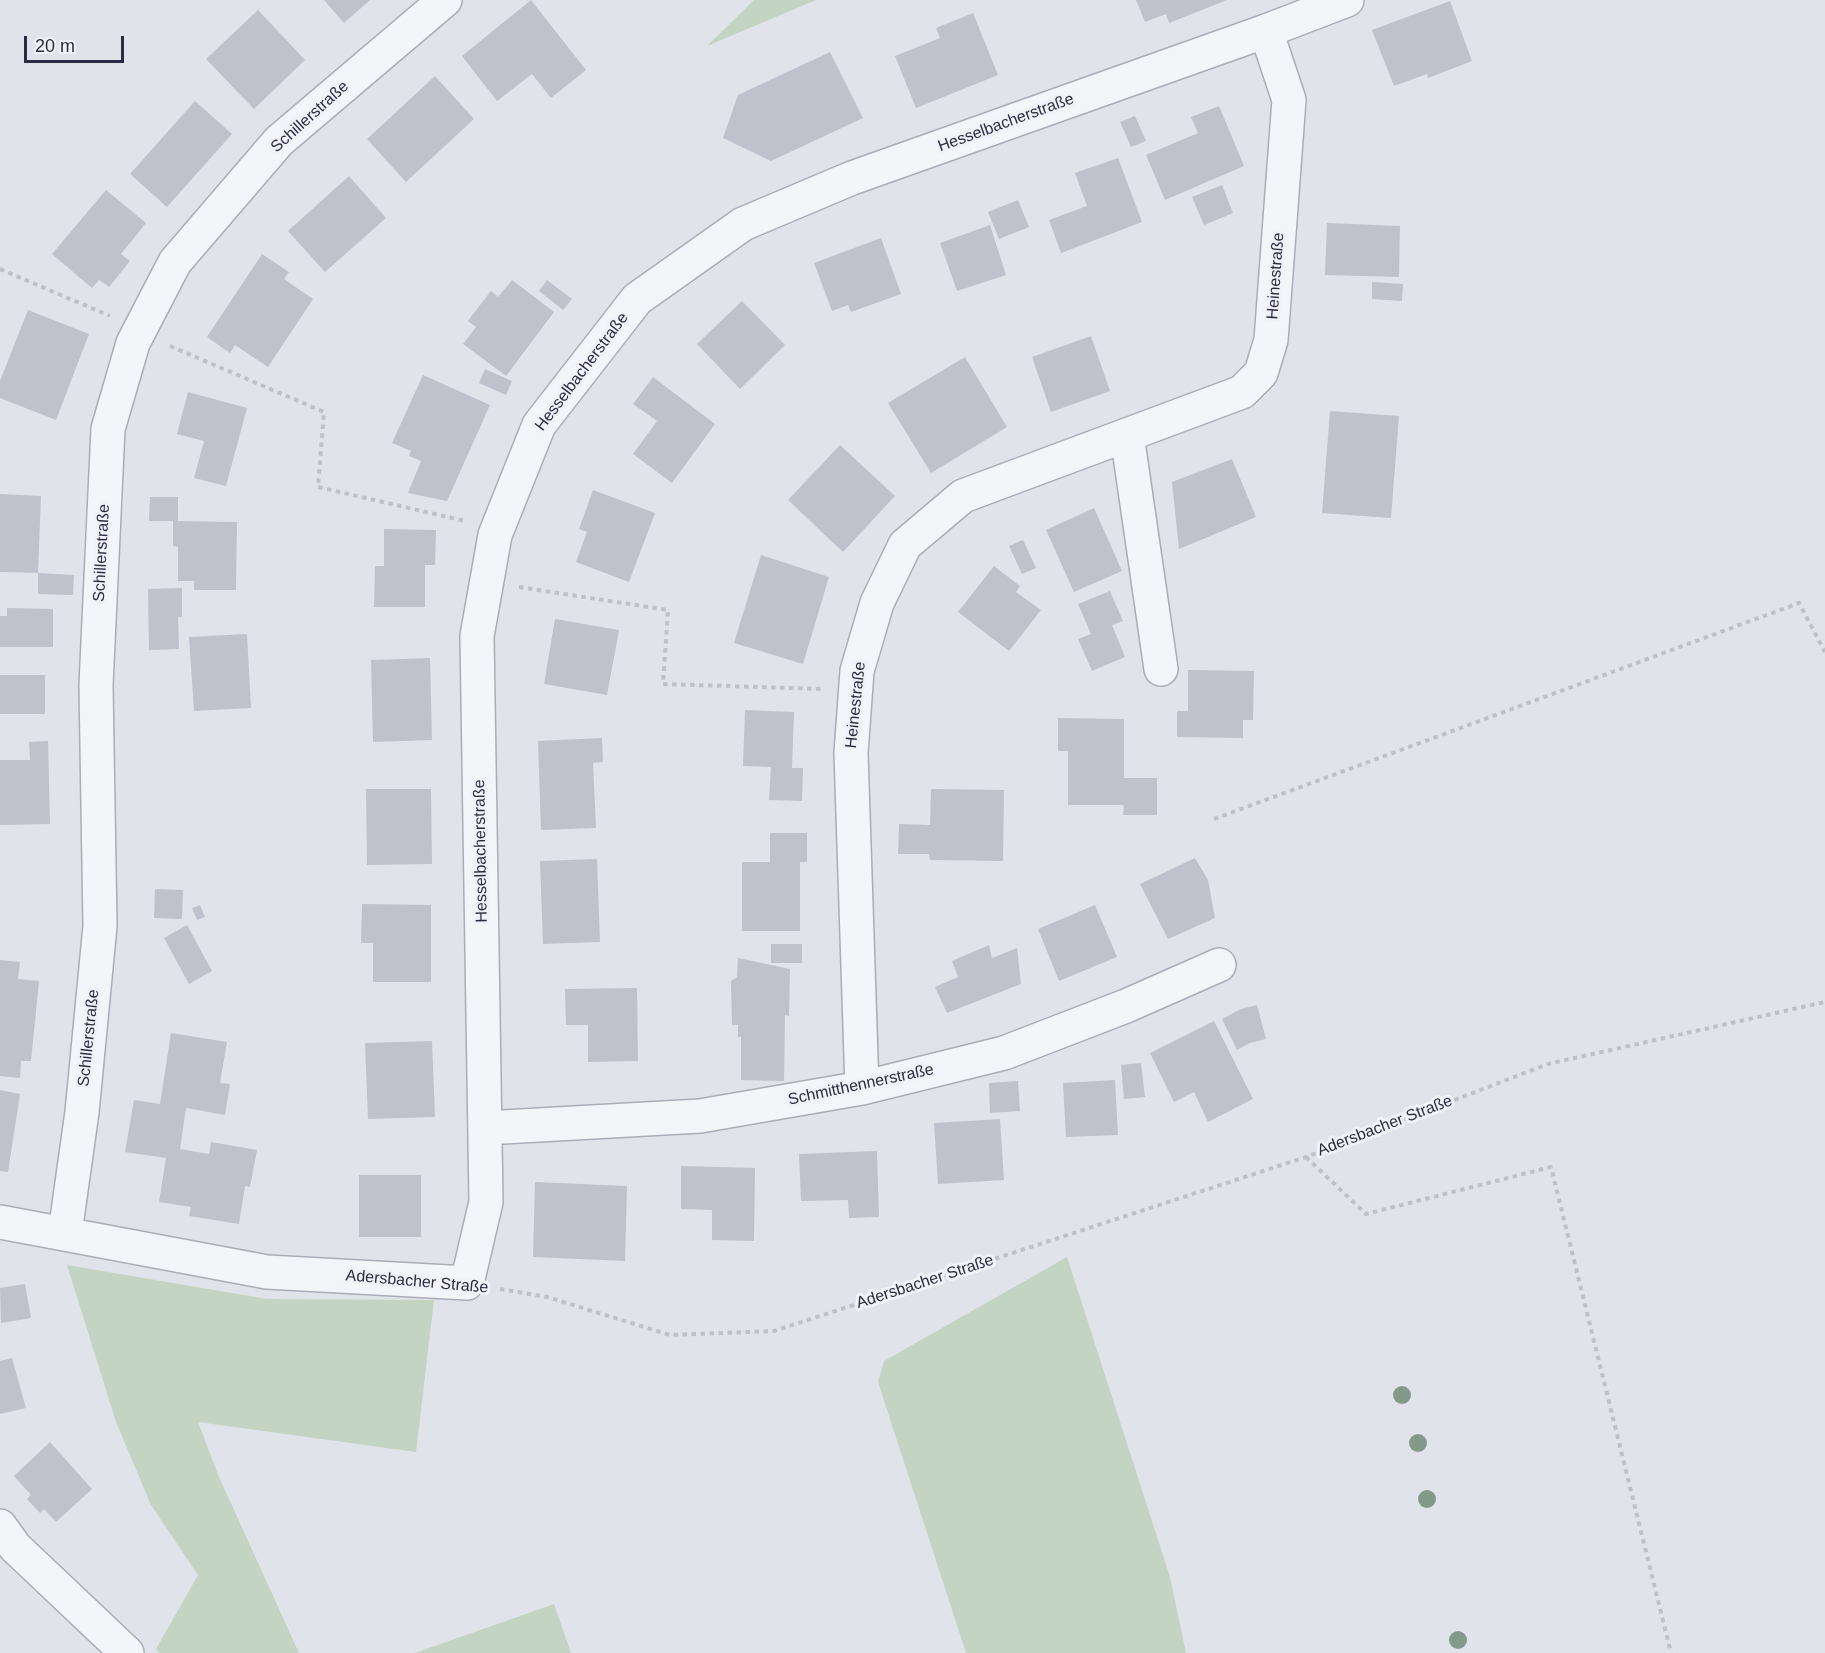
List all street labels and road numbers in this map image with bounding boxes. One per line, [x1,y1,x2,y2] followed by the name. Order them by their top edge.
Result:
[267,77,353,157] street label: Schillerstraße
[935,89,1077,157] street label: Hesselbacherstraße
[1263,232,1289,320] street label: Heinestraße
[531,309,633,435] street label: Hesselbacherstraße
[90,504,114,602] street label: Schillerstraße
[842,661,870,749] street label: Heinestraße
[470,779,492,923] street label: Hesselbacherstraße
[74,988,104,1088] street label: Schillerstraße
[786,1060,936,1110] street label: Schmitthennerstraße
[1315,1091,1455,1161] street label: Adersbacher Straße
[854,1251,996,1313] street label: Adersbacher Straße
[345,1266,489,1298] street label: Adersbacher Straße

